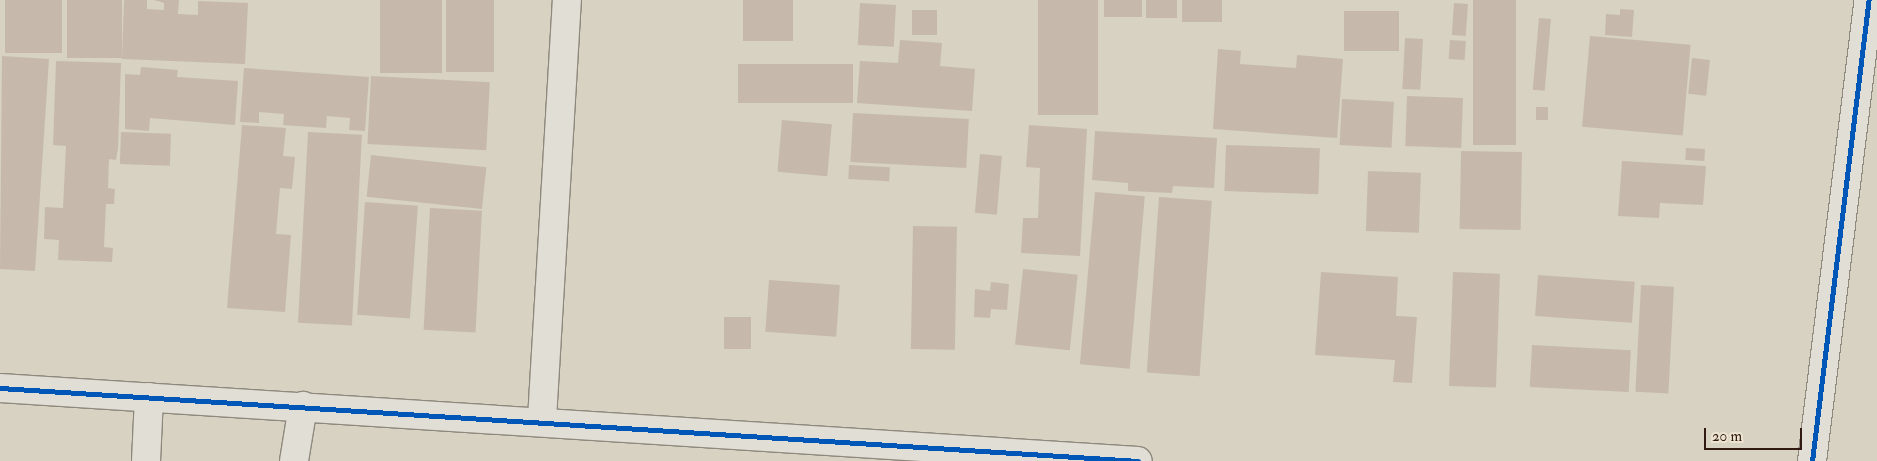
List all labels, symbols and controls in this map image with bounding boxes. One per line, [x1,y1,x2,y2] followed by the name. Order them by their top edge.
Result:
[1707,418,1804,450] scale bar
[1712,427,1742,446] text: 20 m

